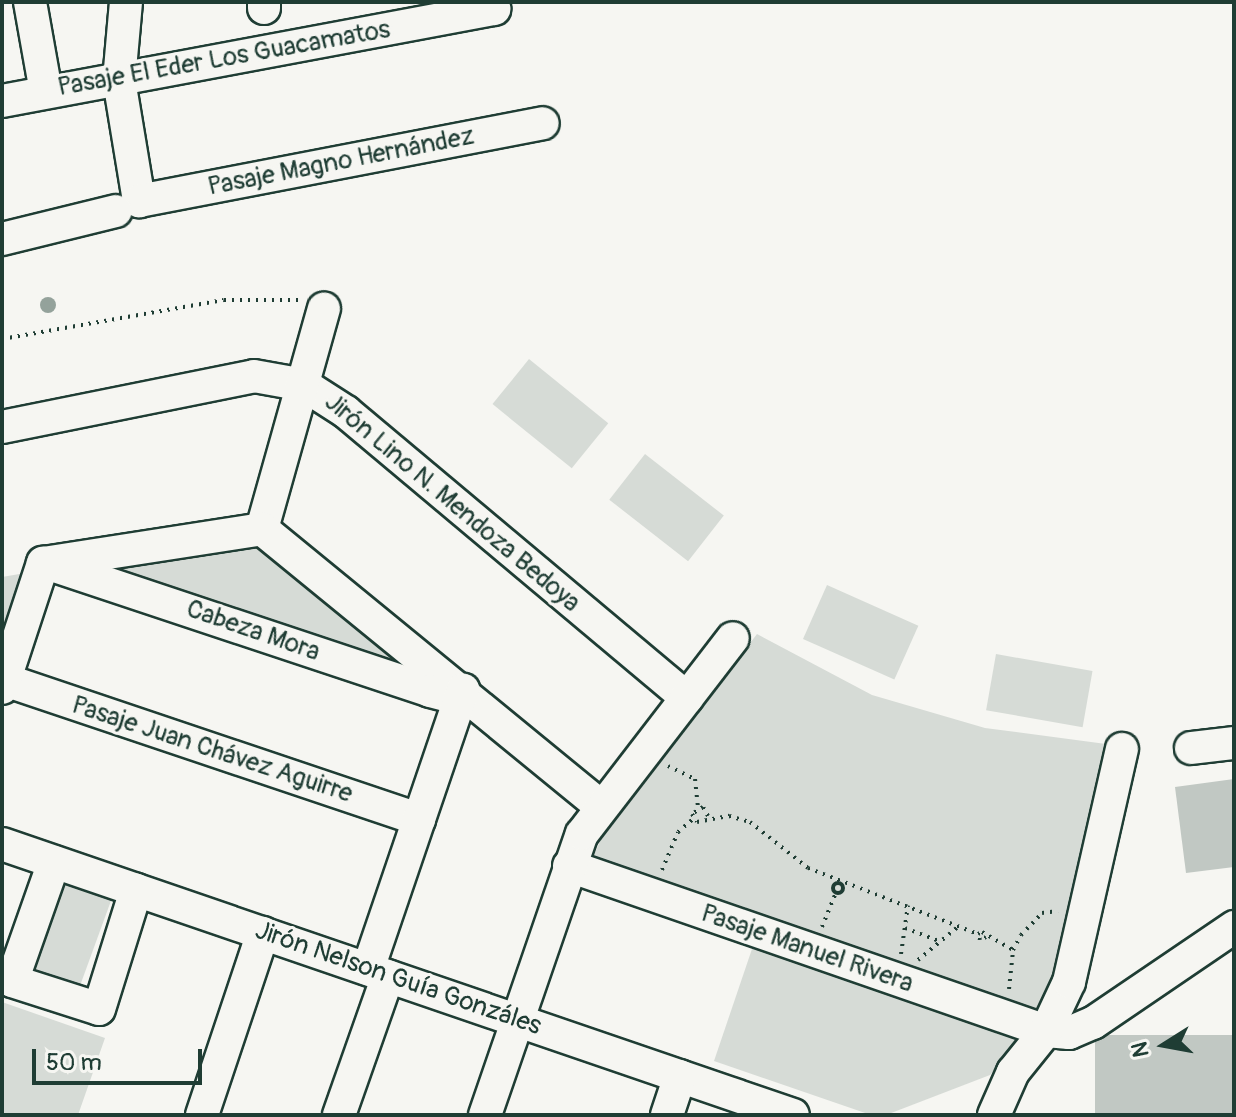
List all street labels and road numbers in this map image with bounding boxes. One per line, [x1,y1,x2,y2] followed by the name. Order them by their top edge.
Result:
[55,14,393,104] street label: Pasaje El Eder Los Guacamatos
[205,121,477,203] street label: Pasaje Magno Hernández
[318,387,586,619] street label: Jirón Lino N. Mendoza Bedoya
[182,594,324,668] street label: Cabeza Mora
[68,690,356,810] street label: Pasaje Juan Chávez Aguirre
[697,898,917,1000] street label: Pasaje Manuel Rivera
[251,915,545,1043] street label: Jirón Nelson Guía Gonzáles

